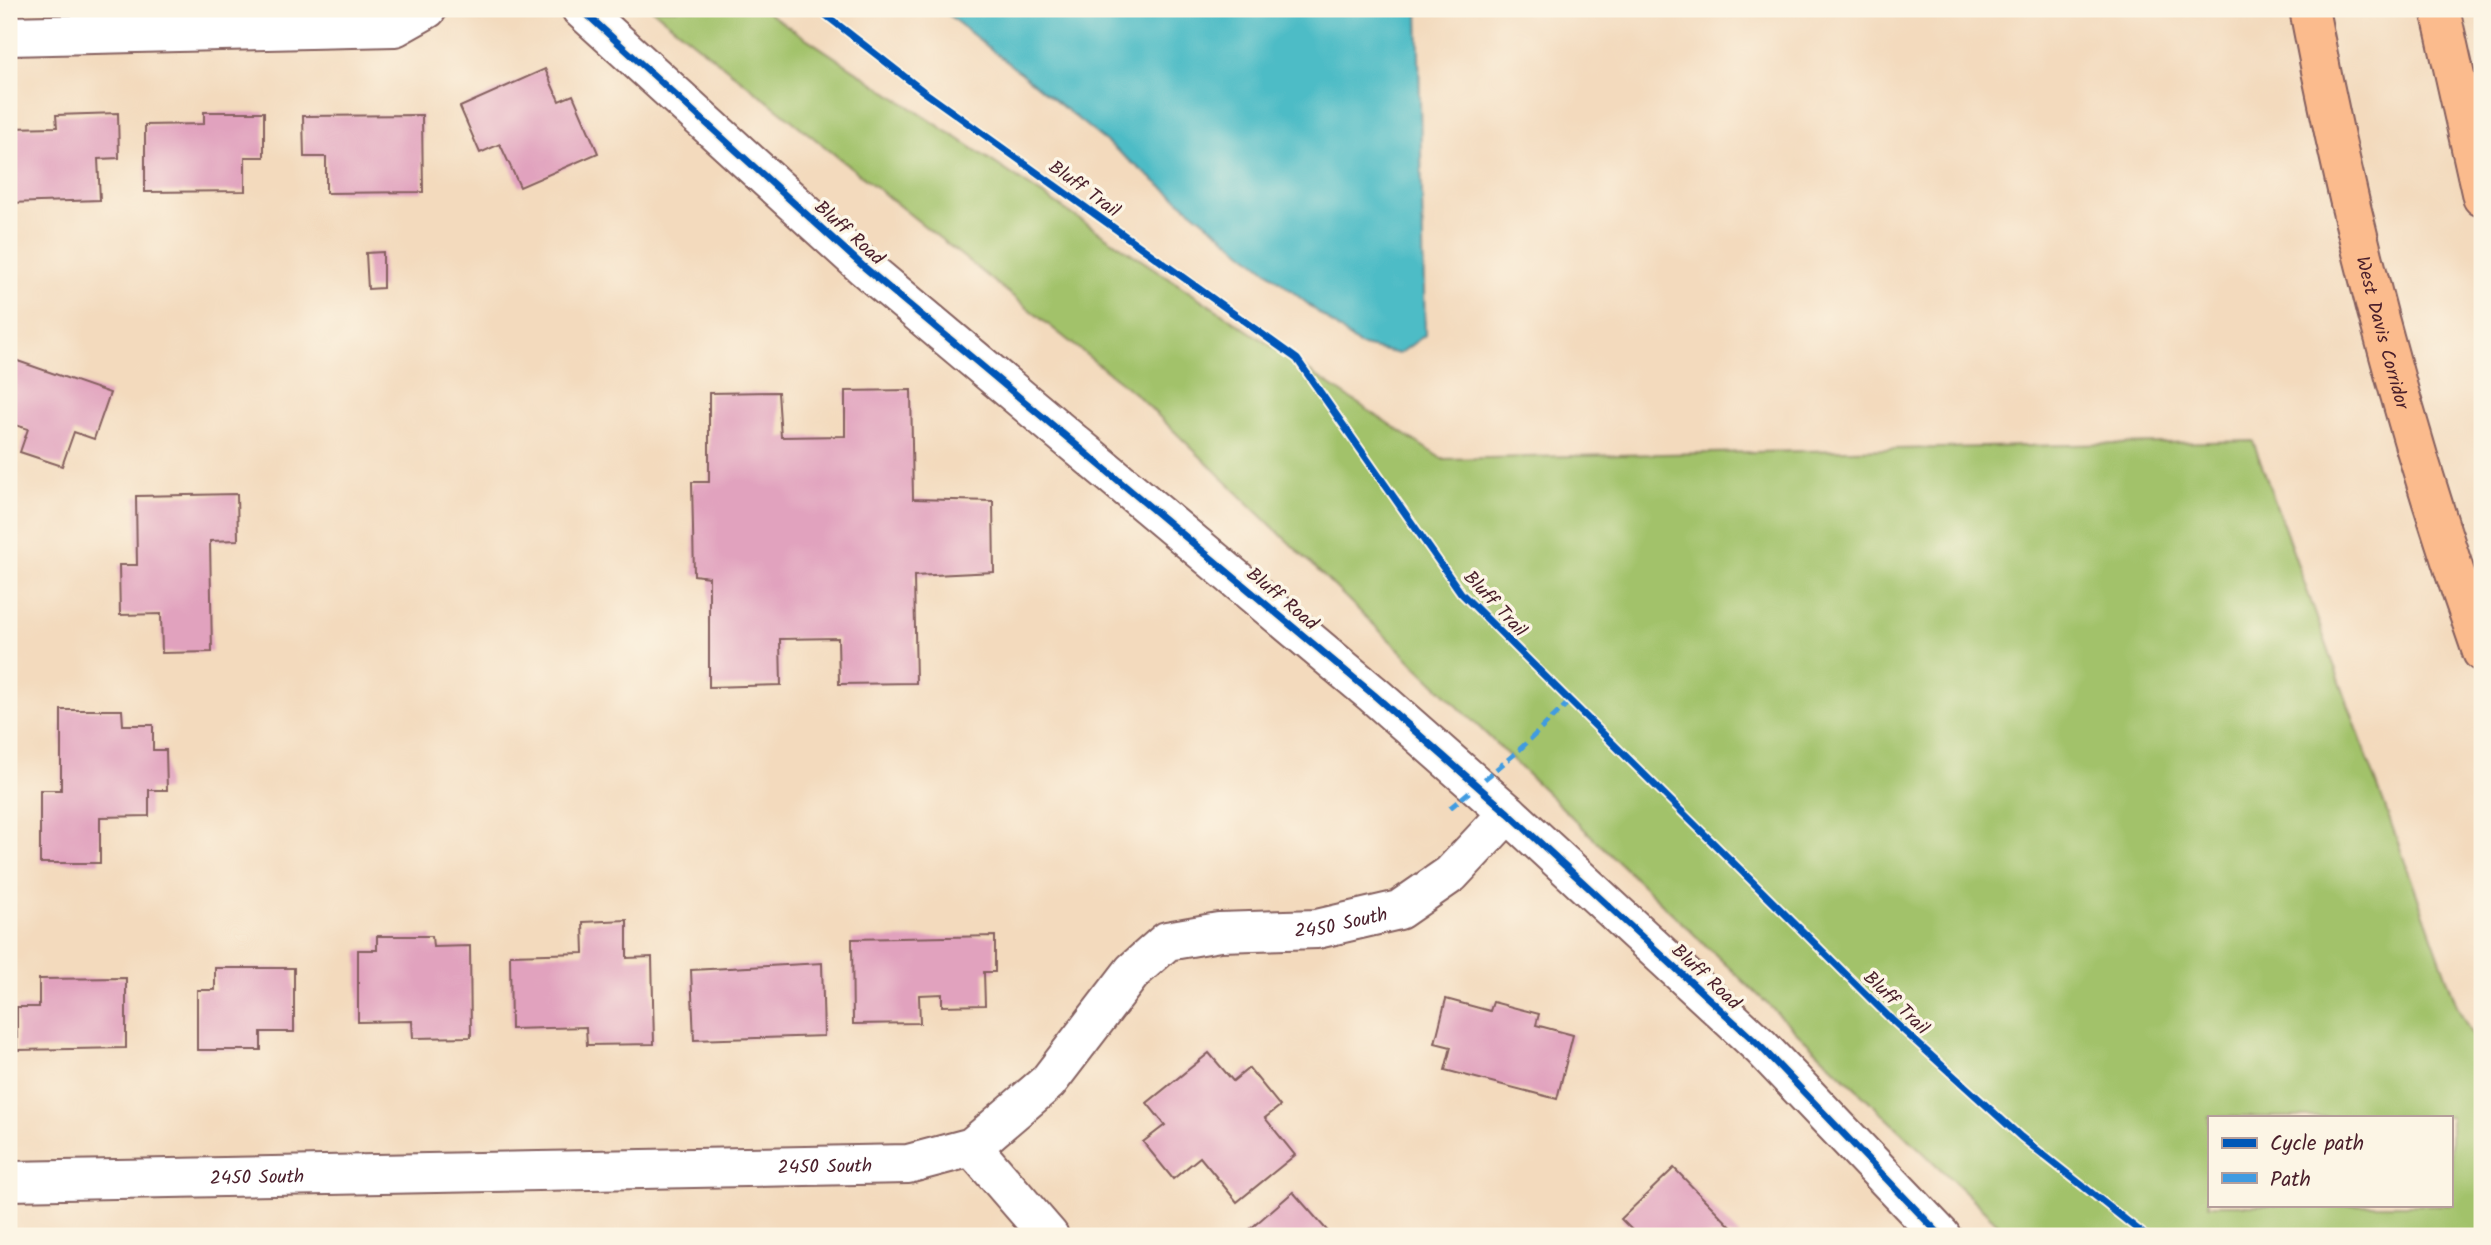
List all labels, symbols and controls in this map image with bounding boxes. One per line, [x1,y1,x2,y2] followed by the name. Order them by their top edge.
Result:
[1042,153,1126,226] street label: Bluff Trail
[807,194,891,274] street label: Bluff Road
[2347,253,2417,415] street label: West Davis Corridor
[1239,560,1325,639] street label: Bluff Road
[1455,564,1534,645] street label: Bluff Trail
[1294,900,1391,947] street label: 2450 South
[1664,937,1748,1018] street label: Bluff Road
[1856,964,1936,1043] street label: Bluff Trail
[2208,1116,2452,1206] legend
[2270,1128,2364,1161] text: Cycle path
[777,1152,872,1183] street label: 2450 South
[210,1162,304,1194] street label: 2450 South
[2270,1164,2311,1197] text: Path

